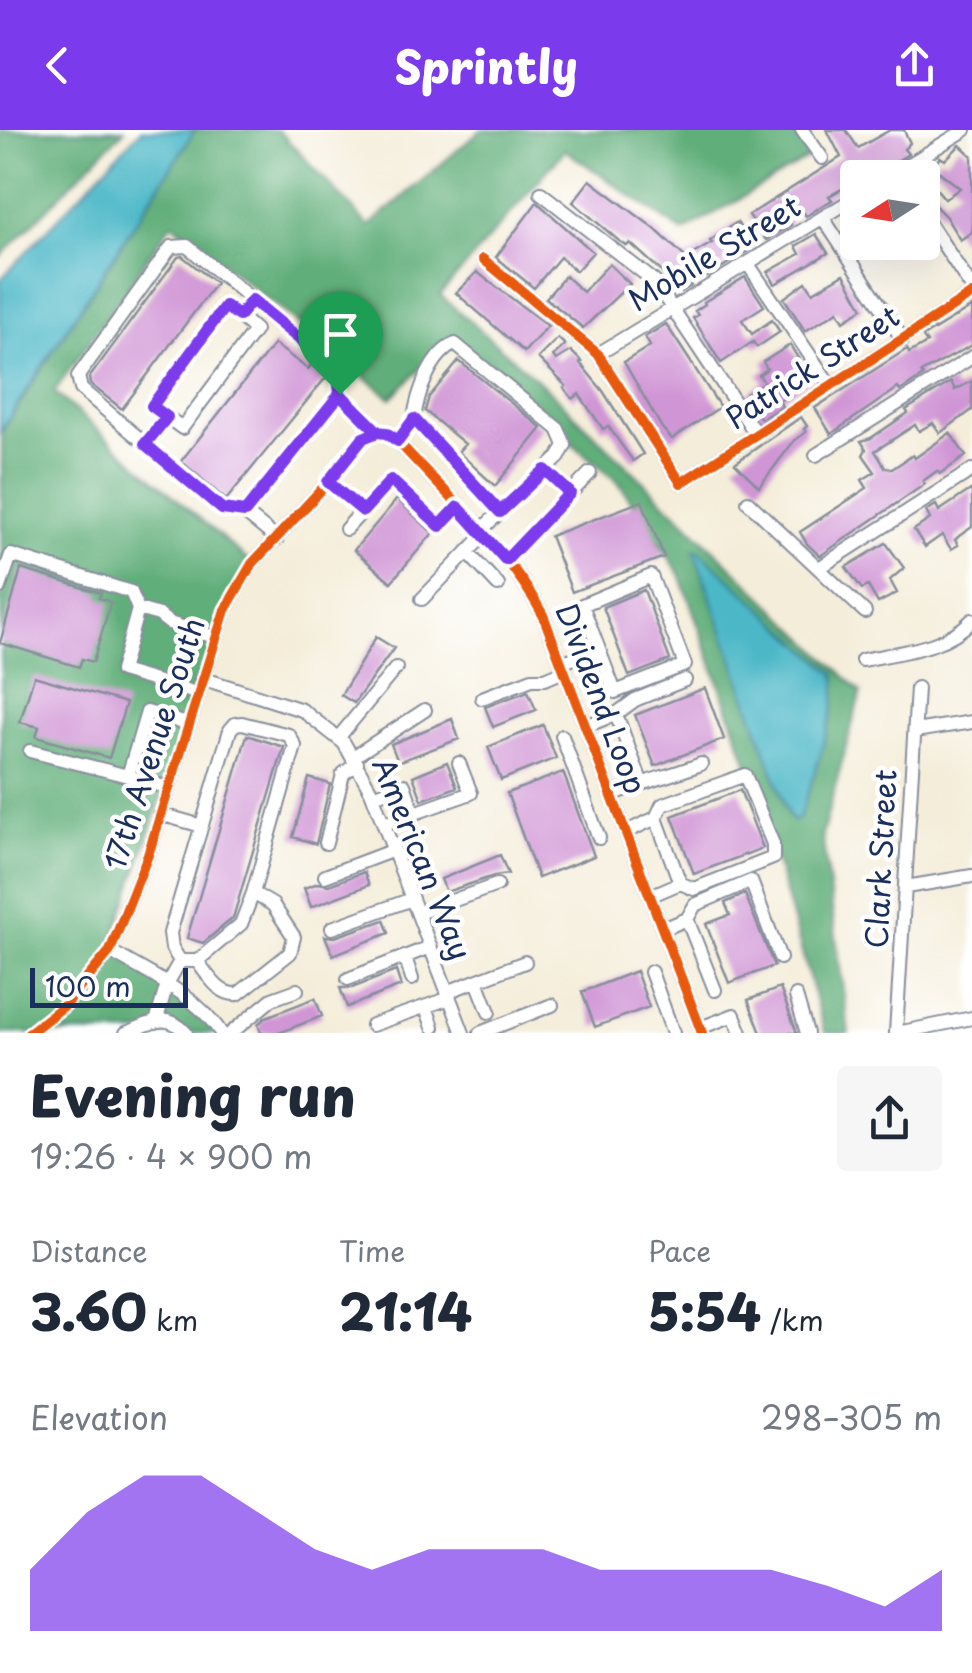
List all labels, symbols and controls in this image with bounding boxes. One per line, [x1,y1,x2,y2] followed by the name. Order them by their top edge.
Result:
[394,31,578,99] text: Sprintly
[30,38,85,93] icon: back
[887,38,942,93] icon: share
[840,160,940,260] north arrow
[840,160,940,260] map controls
[619,183,808,321] street label: Mobile Street
[298,292,383,395] pin
[716,293,907,439] street label: Patrick Street
[313,307,368,362] icon: arrive
[545,596,659,800] street label: Dividend Loop
[91,611,215,875] street label: 17th Avenue South
[362,750,484,966] street label: American Way
[852,768,907,950] street label: Clark Street
[30,963,188,1008] scale bar
[45,964,131,1007] text: 100 m
[30,1053,356,1136] text: Evening run
[837,1066,942,1171] button: share
[30,1132,312,1180] text: 19:26 · 4 × 900 m
[30,1229,148,1272] text: Distance
[339,1229,405,1272] text: Time
[648,1229,711,1272] text: Pace
[30,1272,147,1348] text: 3.60
[339,1272,472,1348] text: 21:14
[648,1272,761,1348] text: 5:54
[147,1298,198,1341] text: km
[761,1298,824,1341] text: /km
[30,1393,168,1441] text: Elevation
[761,1393,942,1441] text: 298–305 m

